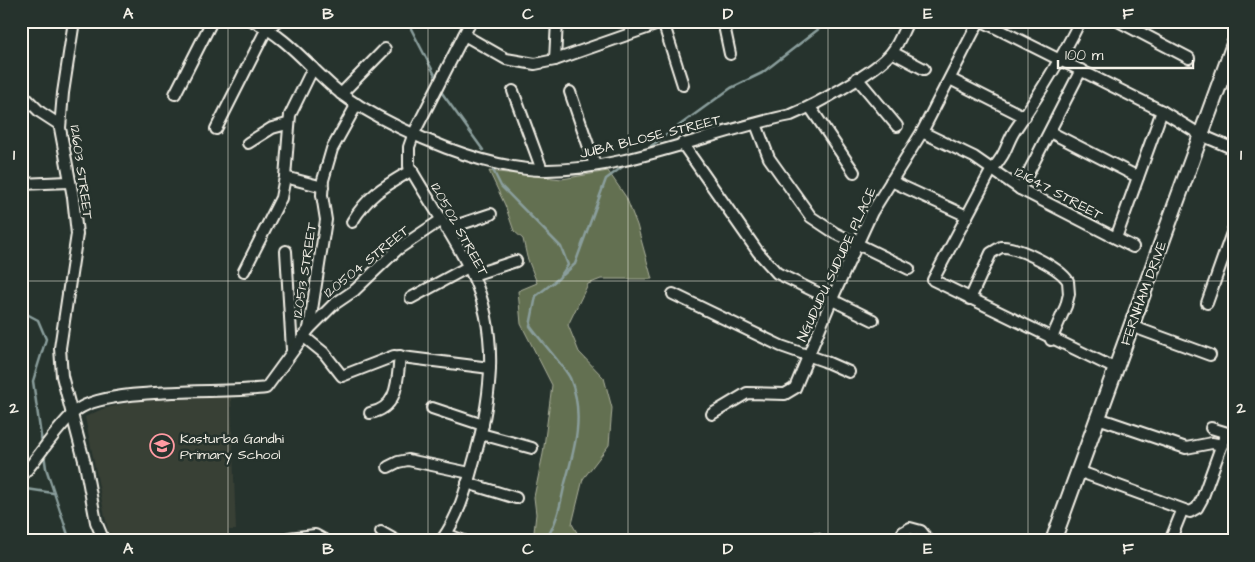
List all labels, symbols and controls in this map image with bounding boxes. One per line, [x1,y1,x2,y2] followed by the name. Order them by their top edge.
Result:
[123,3,134,25] text: A
[322,3,334,25] text: B
[522,3,534,25] text: C
[723,3,734,25] text: D
[923,3,933,25] text: E
[1122,3,1134,25] text: F
[1058,38,1192,70] scale bar
[1065,45,1104,66] text: 100 m
[578,110,723,164] street label: JUBA BLOSE STREET
[65,124,98,221] street label: 121603 STREET
[13,144,16,166] text: 1
[1240,144,1243,166] text: 1
[1011,162,1106,226] street label: 121647 STREET
[425,179,493,280] street label: 120502 STREET
[792,183,882,345] street label: NGUDUDU SUDUDE PLACE
[288,221,322,319] street label: 120513 STREET
[319,221,414,303] street label: 120504 STREET
[1116,238,1172,348] street label: FERNHAM DRIVE
[8,397,19,419] text: 2
[1235,397,1246,419] text: 2
[180,429,284,465] place label: Kasturba Gandhi Primary School
[149,433,175,459] school or university icon: Kasturba Gandhi Primary School
[123,538,134,560] text: A
[322,538,334,560] text: B
[522,538,534,560] text: C
[723,538,734,560] text: D
[923,538,933,560] text: E
[1122,538,1134,560] text: F

